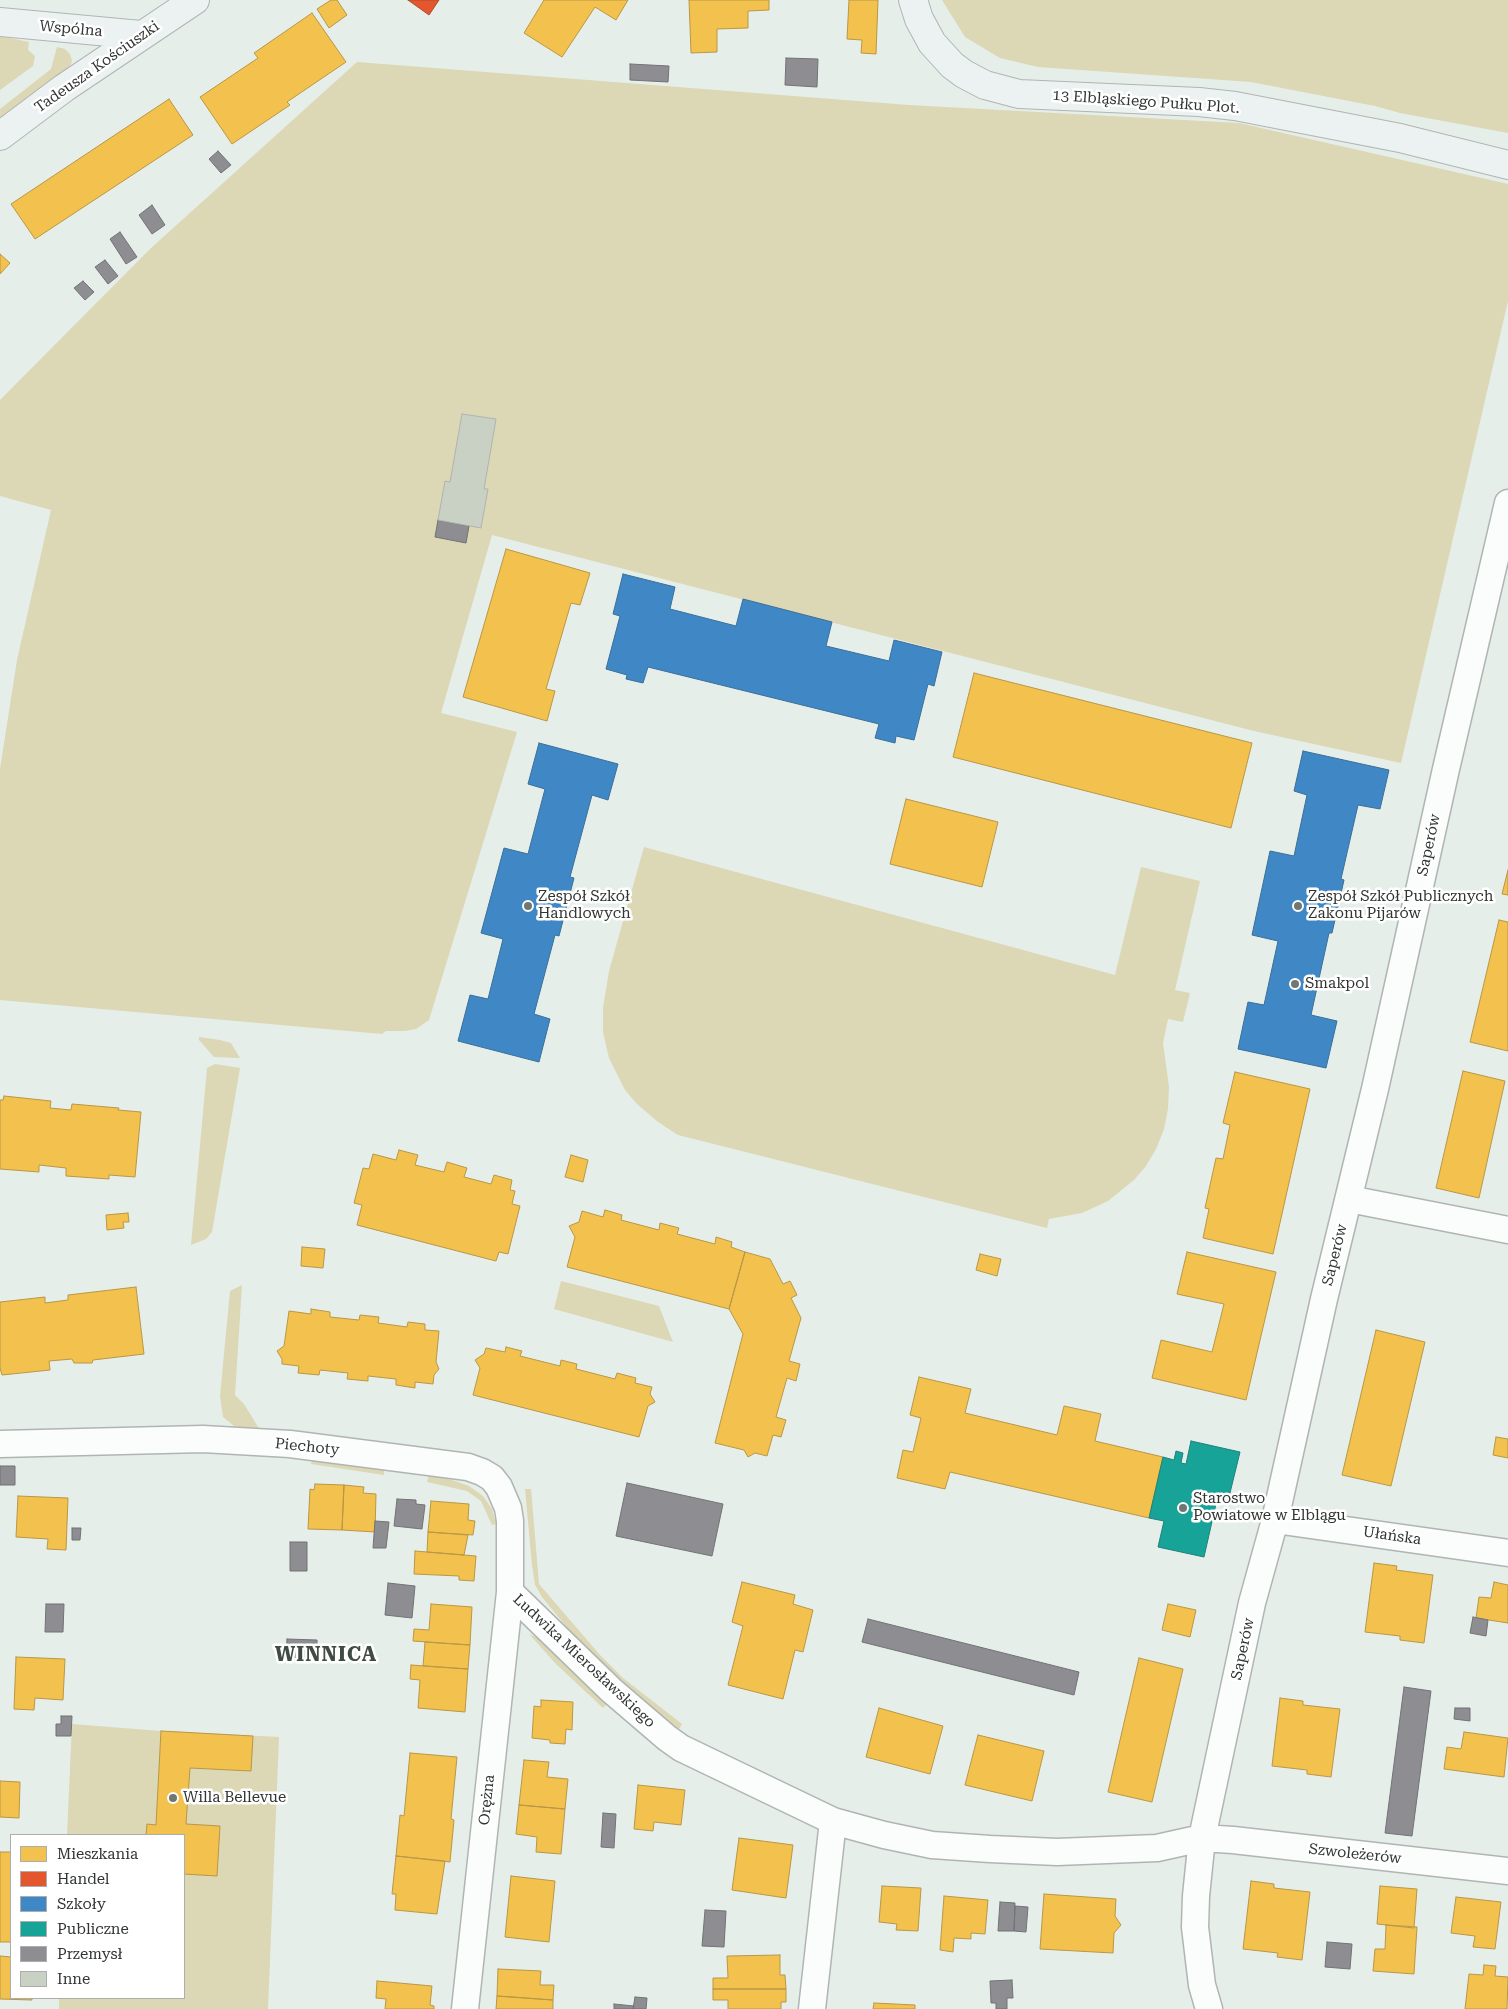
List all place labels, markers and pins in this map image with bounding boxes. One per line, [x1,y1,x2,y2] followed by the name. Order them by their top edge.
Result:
[538,888,631,923] place label: Zespół Szkół Handlowych
[1308,888,1493,923] place label: Zespół Szkół Publicznych Zakonu Pijarów
[522,900,534,912] marker: Zespół Szkół Handlowych
[1292,900,1304,912] marker: Zespół Szkół Publicznych Zakonu Pijarów
[1305,975,1369,993] place label: Smakpol
[1289,978,1301,990] marker: Smakpol
[1193,1490,1346,1525] place label: Starostwo Powiatowe w Elblągu
[1177,1502,1189,1514] marker: Starostwo Powiatowe w Elblągu
[183,1789,286,1807] place label: Willa Bellevue
[167,1792,179,1804] marker: Willa Bellevue

